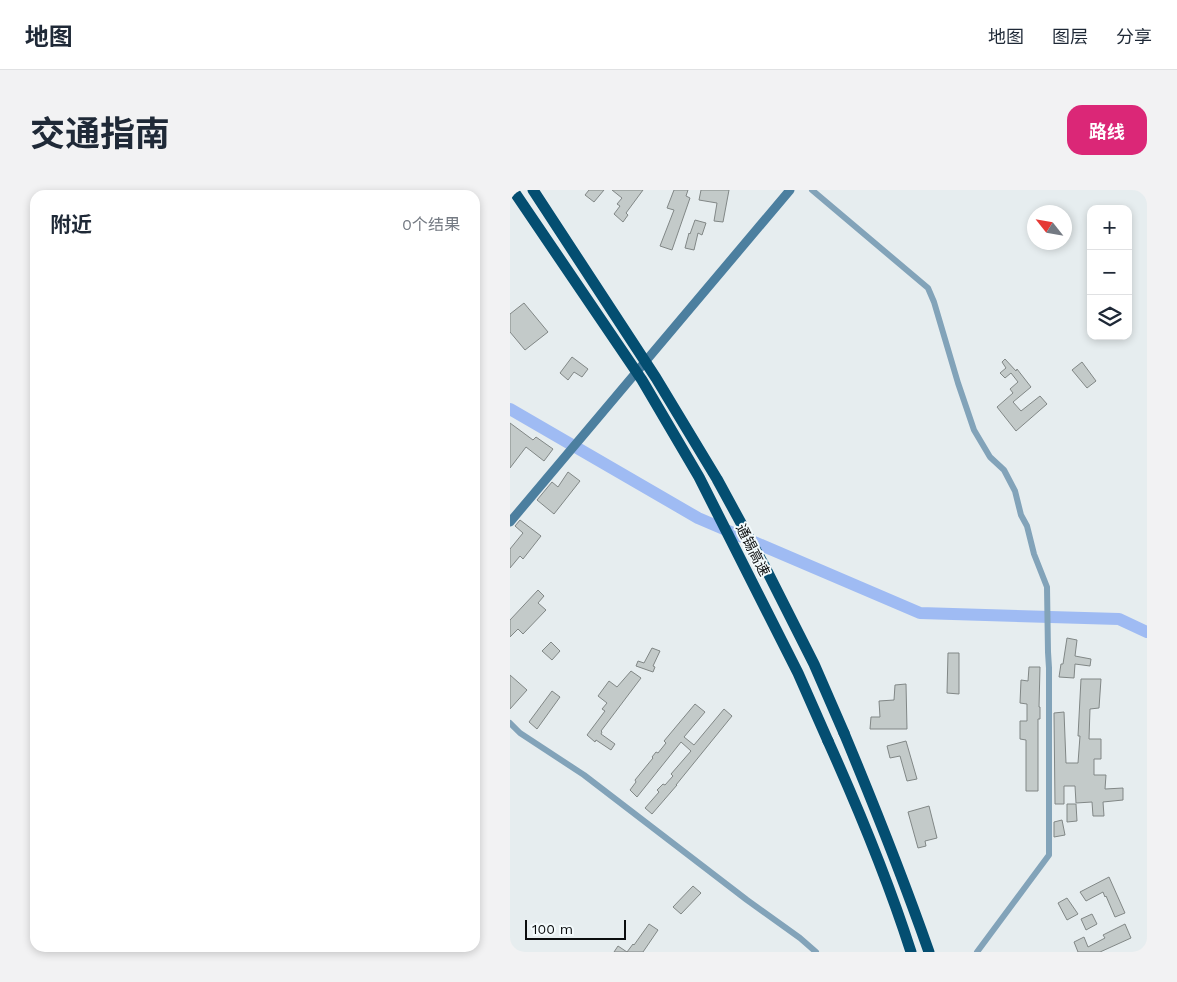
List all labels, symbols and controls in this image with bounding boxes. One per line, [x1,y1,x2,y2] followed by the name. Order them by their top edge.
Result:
[25,23,73,51] text: 地图
[988,26,1024,47] text: 地图
[1052,26,1088,47] text: 图层
[1116,26,1152,47] text: 分享
[1067,105,1147,155] button: 路线
[30,113,170,155] text: 交通指南
[1027,205,1072,250] north arrow
[1087,205,1132,340] map controls
[1087,205,1132,250] button: +
[50,212,92,237] text: 附近
[402,215,460,234] text: 0个结果
[1087,250,1132,295] button: −
[1087,295,1132,340] button: layers
[733,521,773,579] street label: 通锡高速
[525,917,626,940] scale bar
[532,921,573,937] text: 100 m

